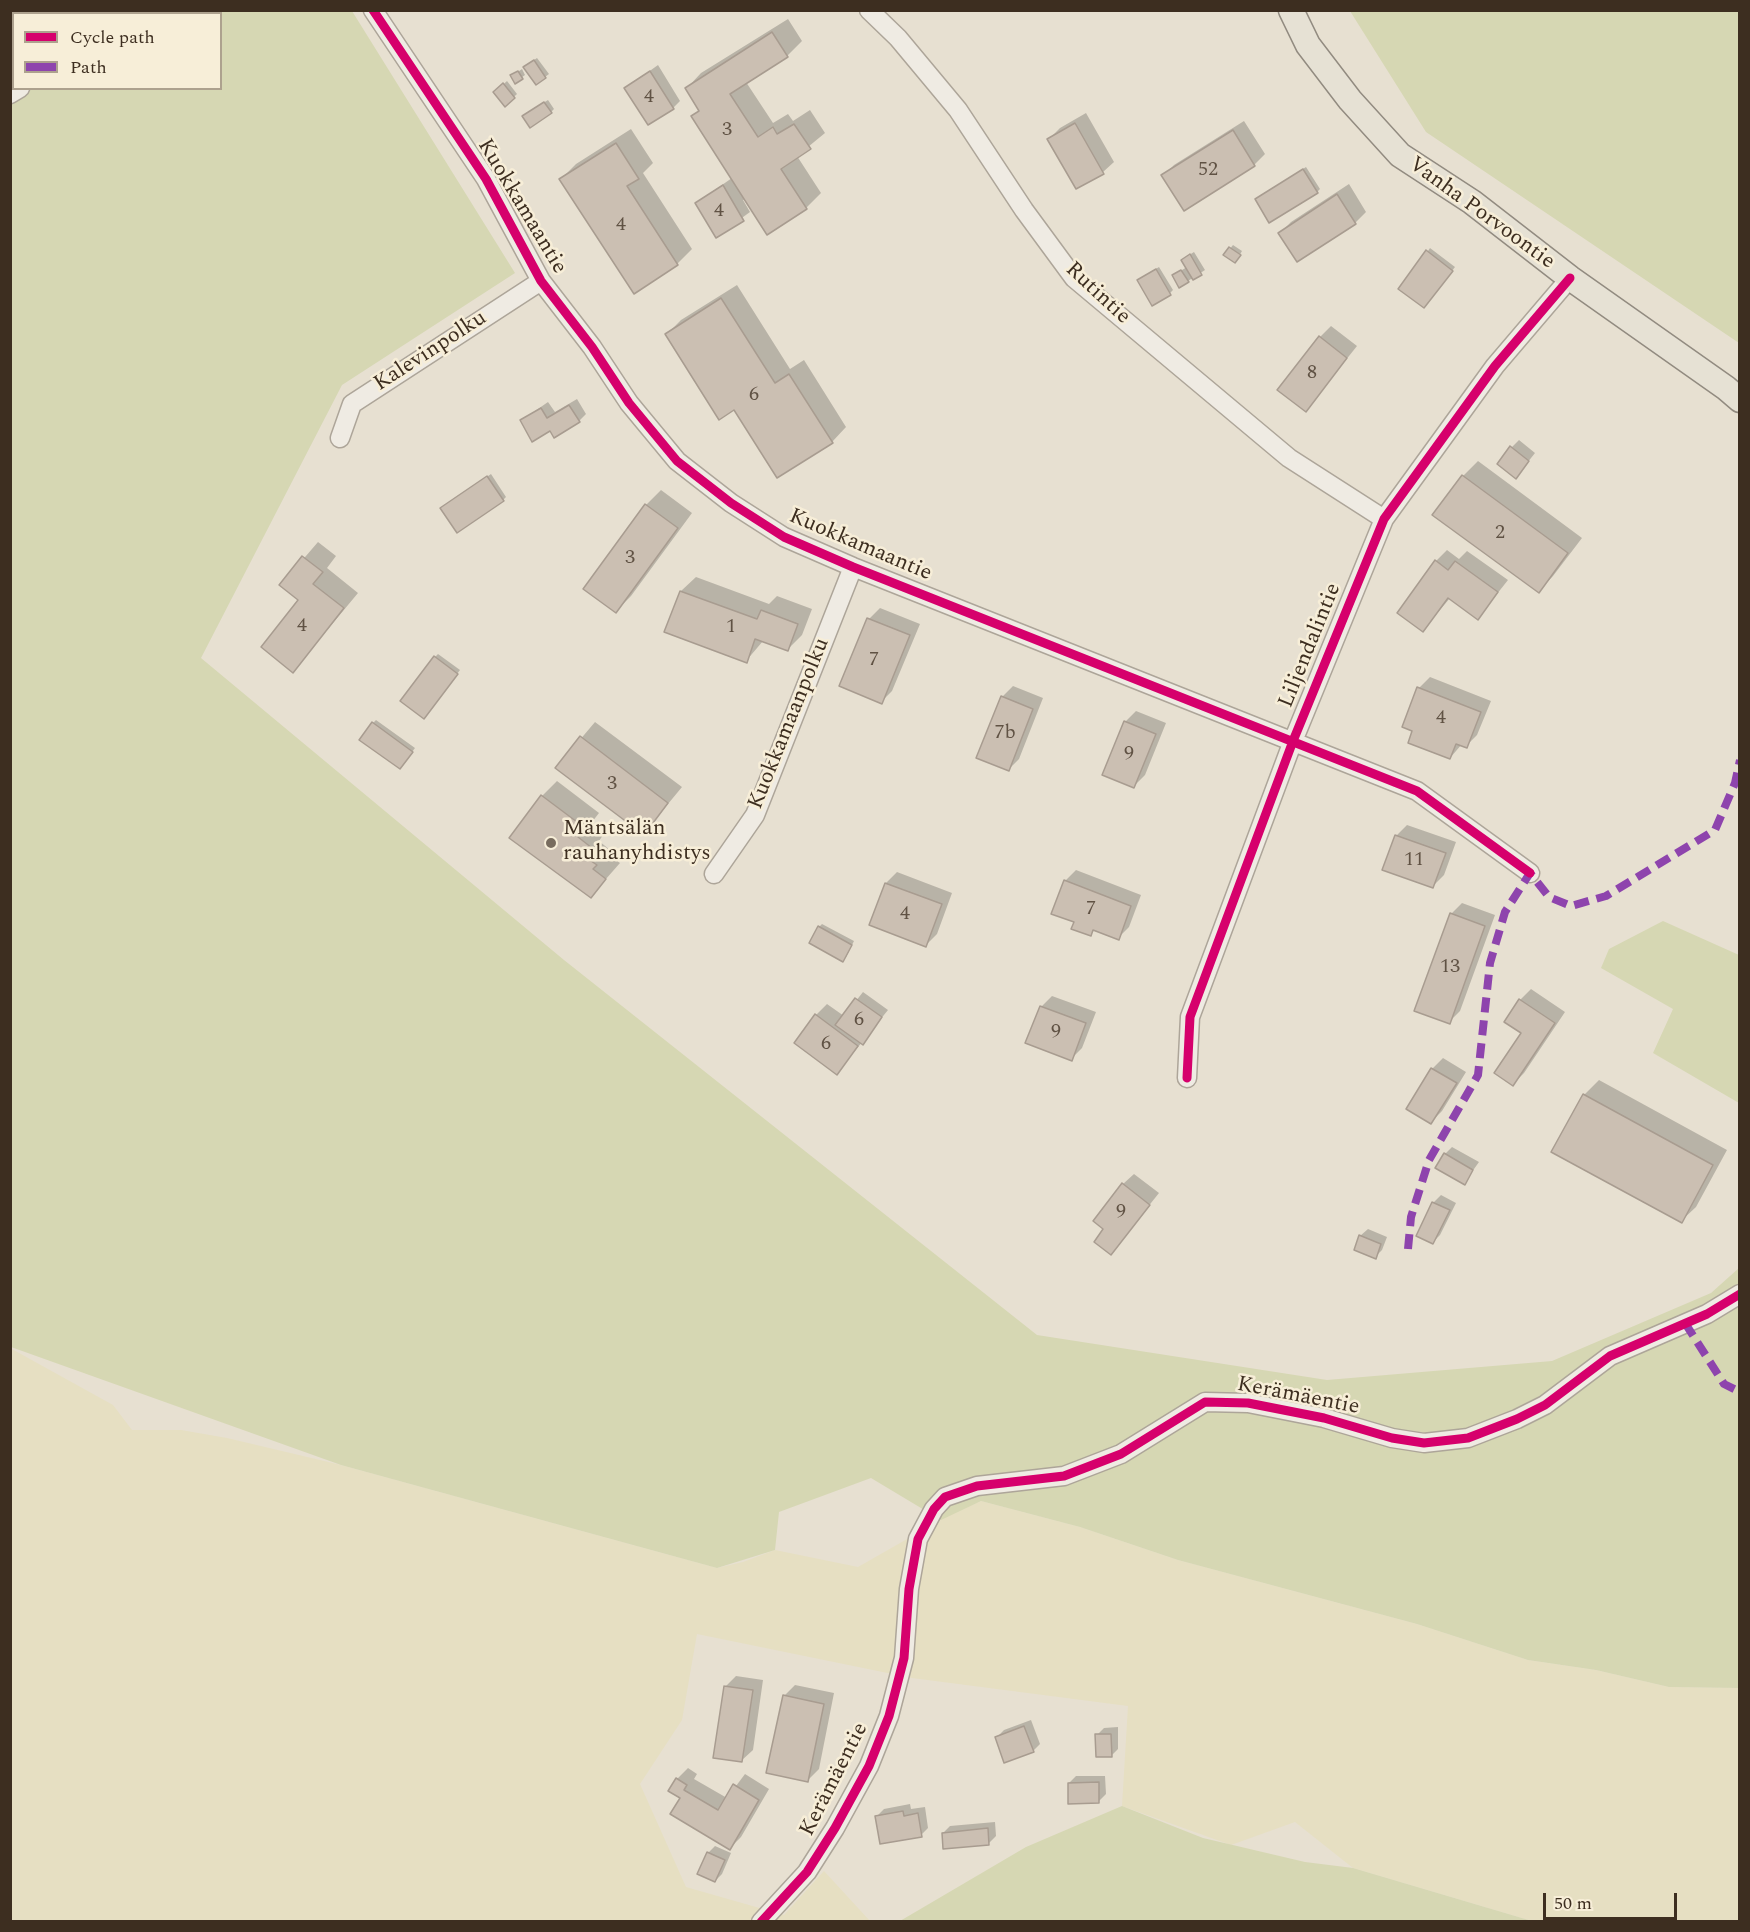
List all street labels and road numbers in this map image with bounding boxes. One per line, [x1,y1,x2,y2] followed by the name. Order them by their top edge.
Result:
[470,135,572,279] street label: Kuokkamaantie
[1403,152,1559,276] street label: Vanha Porvoontie
[1059,257,1135,331] street label: Rutintie
[370,306,492,398] street label: Kalevinpolku
[785,504,935,588] street label: Kuokkamaantie
[1274,580,1348,712] street label: Liljendalintie
[744,634,836,814] street label: Kuokkamaanpolku
[1235,1372,1361,1422] street label: Kerämäentie
[795,1719,875,1841] street label: Kerämäentie

